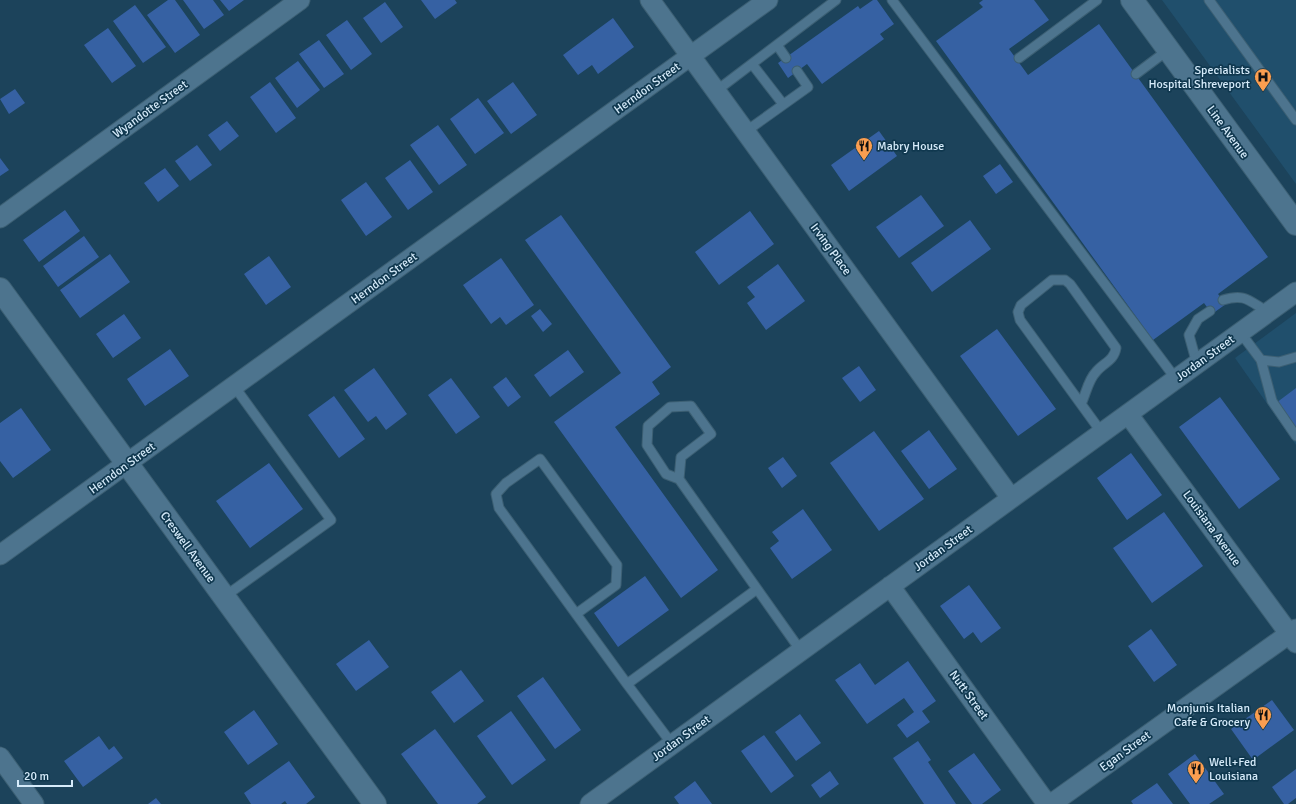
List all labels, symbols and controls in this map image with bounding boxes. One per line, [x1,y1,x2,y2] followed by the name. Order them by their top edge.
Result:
[611,59,683,117] street label: Herndon Street
[1148,63,1250,92] place label: Specialists Hospital Shreveport
[1253,67,1273,92] hospital icon: Specialists Hospital Shreveport
[110,77,191,142] street label: Wyandotte Street
[1203,103,1252,162] street label: Line Avenue
[854,136,874,161] restaurant icon: Mabry House
[877,139,944,154] place label: Mabry House
[807,220,854,278] street label: Irving Place
[348,249,420,307] street label: Herndon Street
[1173,332,1238,385] street label: Jordan Street
[86,439,158,497] street label: Herndon Street
[1179,488,1244,569] street label: Louisiana Avenue
[157,509,218,586] street label: Creswell Avenue
[911,522,976,575] street label: Jordan Street
[946,668,991,723] street label: Nutt Street
[1167,701,1250,730] place label: Monjunis Italian Cafe & Grocery
[1253,705,1273,730] restaurant icon: Monjunis Italian Cafe & Grocery
[649,712,714,765] street label: Jordan Street
[1097,728,1154,775] street label: Egan Street
[1209,755,1258,784] place label: Well+Fed Louisiana
[1186,759,1206,784] restaurant icon: Well+Fed Louisiana
[18,762,72,788] scale bar
[24,769,49,784] text: 20 m

